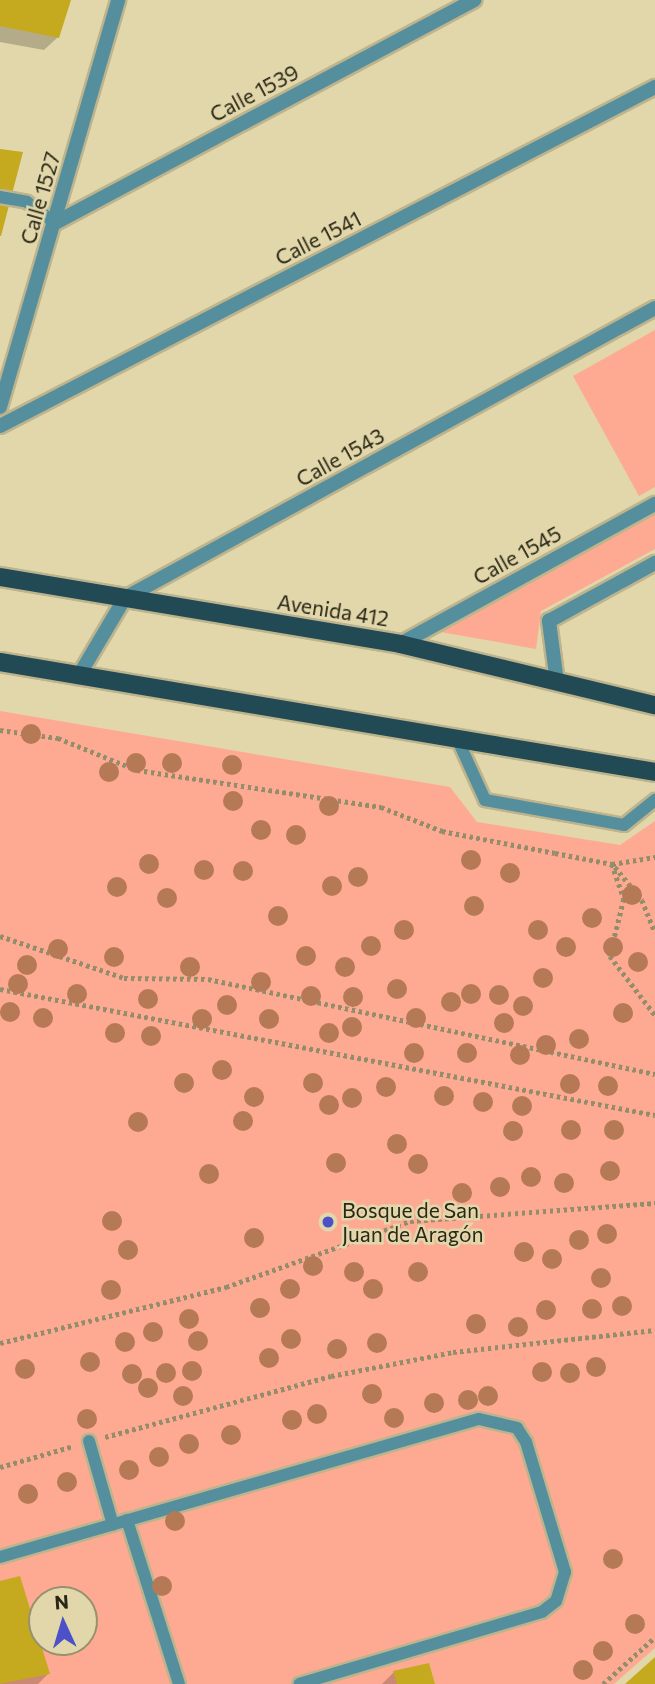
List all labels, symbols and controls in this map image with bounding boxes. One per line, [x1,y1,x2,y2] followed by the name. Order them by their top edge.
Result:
[205,59,303,127] street label: Calle 1539
[15,149,65,247] street label: Calle 1527
[271,206,365,270] street label: Calle 1541
[292,423,388,491] street label: Calle 1543
[469,521,565,589] street label: Calle 1545
[276,589,390,631] street label: Avenida 412
[342,1197,484,1247] place label: Bosque de San Juan de Aragón
[320,1214,336,1230] marker: Bosque de San Juan de Aragón
[28,1586,98,1656] north arrow
[54,1590,70,1614] text: N

